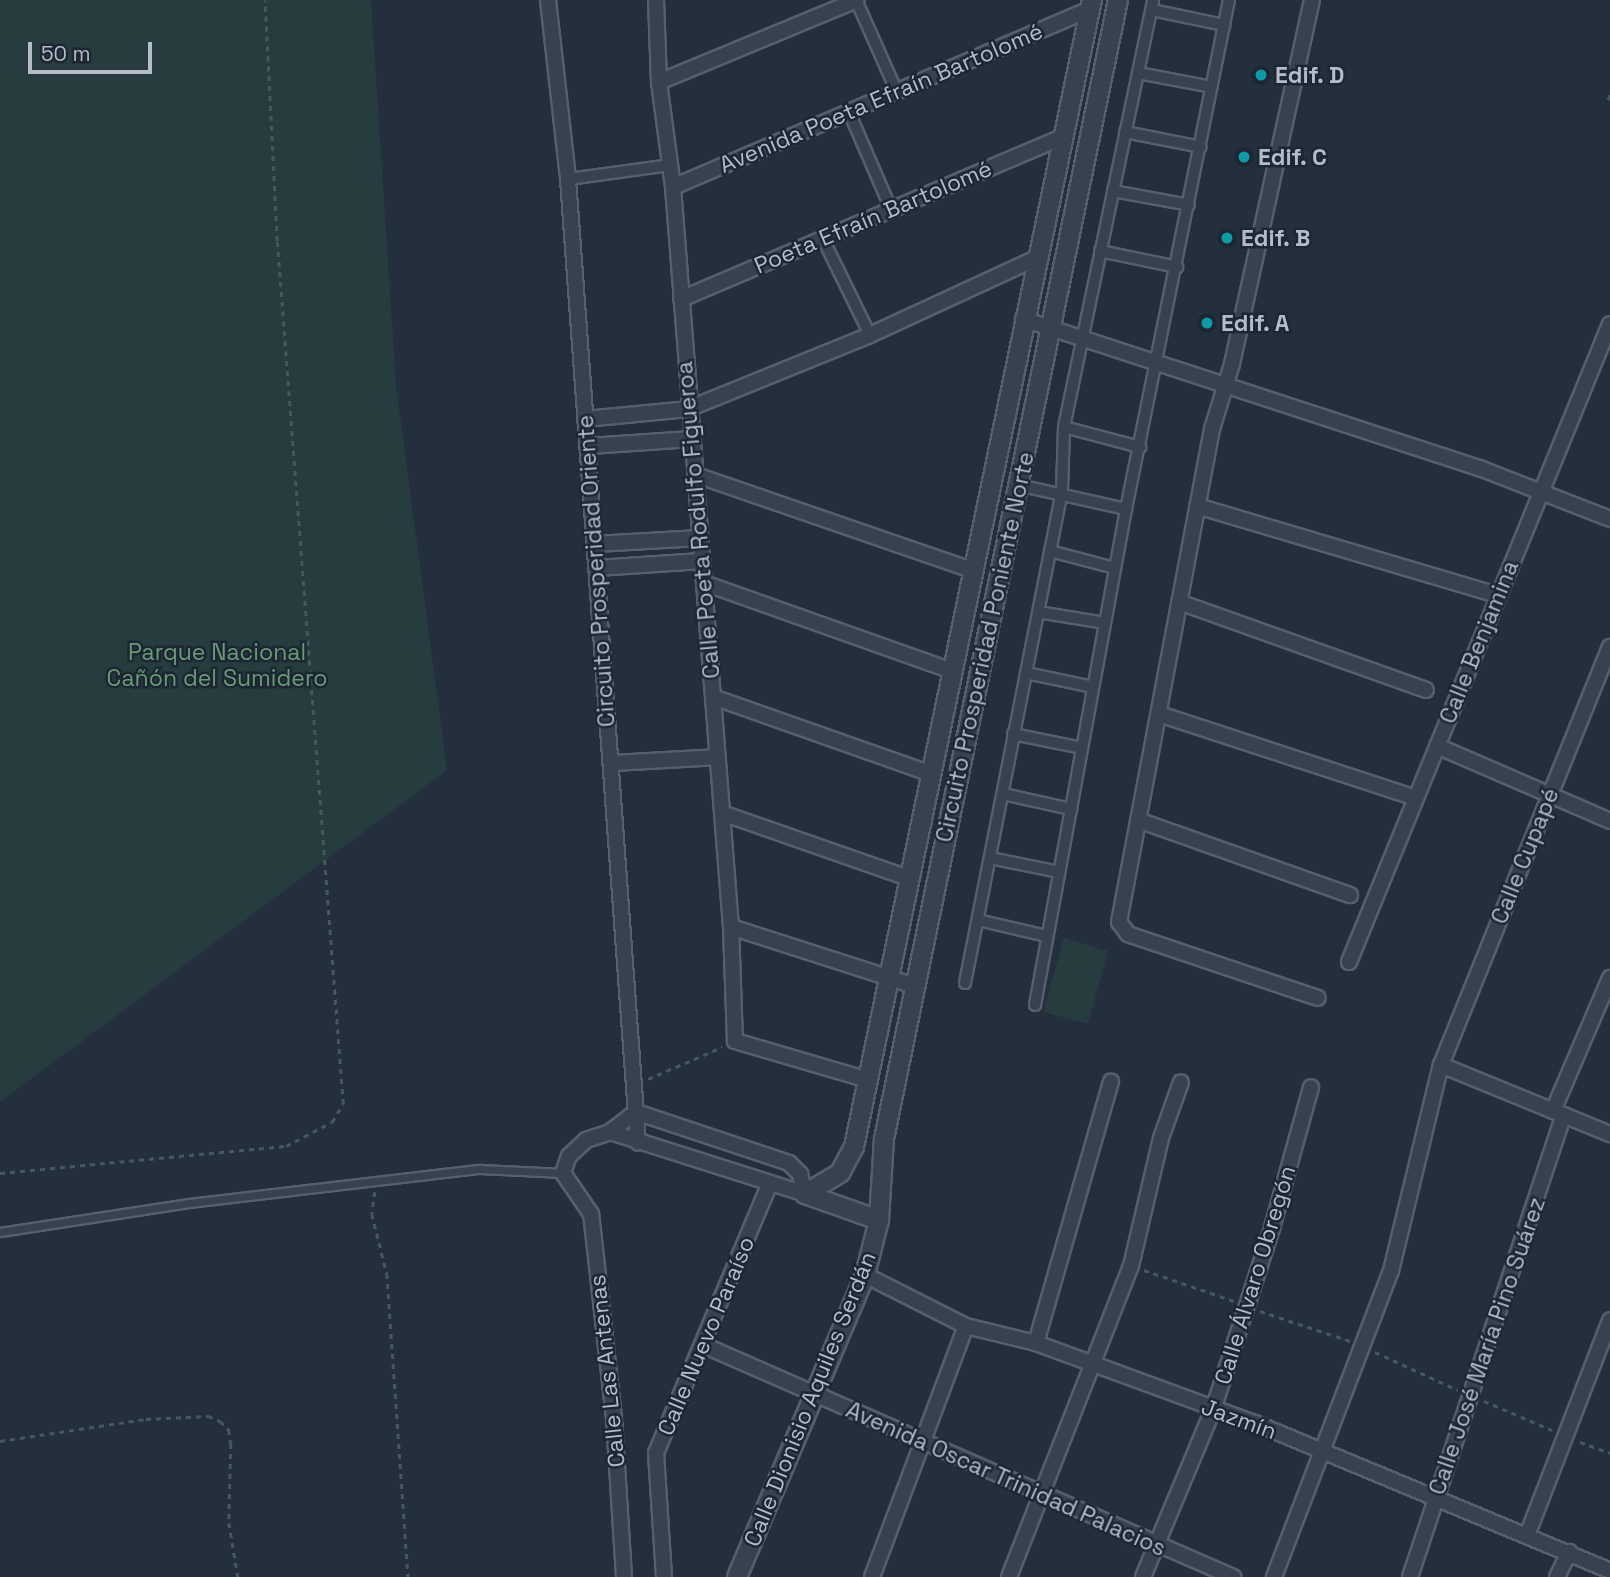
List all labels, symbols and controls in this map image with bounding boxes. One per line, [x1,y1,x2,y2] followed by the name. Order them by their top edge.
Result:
[715,17,1047,179] street label: Avenida Poeta Efraín Bartolomé
[32,28,156,72] scale bar
[41,40,91,67] text: 50 m
[1275,61,1345,89] place label: Edif. D
[1253,67,1269,83] marker: Edif. D
[1258,143,1328,171] place label: Edif. C
[1236,149,1252,165] marker: Edif. C
[750,154,996,280] street label: Poeta Efraín Bartolomé
[1241,224,1311,252] place label: Edif. B
[1219,230,1235,246] marker: Edif. B
[1221,309,1290,337] place label: Edif. A
[1199,315,1215,331] marker: Edif. A
[670,360,726,680] street label: Calle Poeta Rodulfo Figueroa
[571,414,621,728] street label: Circuito Prosperidad Oriente
[930,449,1040,845] street label: Circuito Prosperidad Poniente Norte
[1434,556,1524,728] street label: Calle Benjamina
[107,638,327,692] park label: Parque Nacional Cañón del Sumidero
[1485,784,1565,928] street label: Calle Cupapé
[1209,1162,1301,1388] street label: Calle Álvaro Obregón
[1423,1194,1551,1498] street label: Calle José María Pino Suárez
[652,1232,760,1440] street label: Calle Nuevo Paraíso
[738,1247,882,1551] street label: Calle Dionisio Aquiles Serdán
[583,1273,631,1469] street label: Calle Las Antenas
[1198,1393,1280,1445] street label: Jazmín
[842,1396,1170,1562] street label: Avenida Oscar Trinidad Palacios

